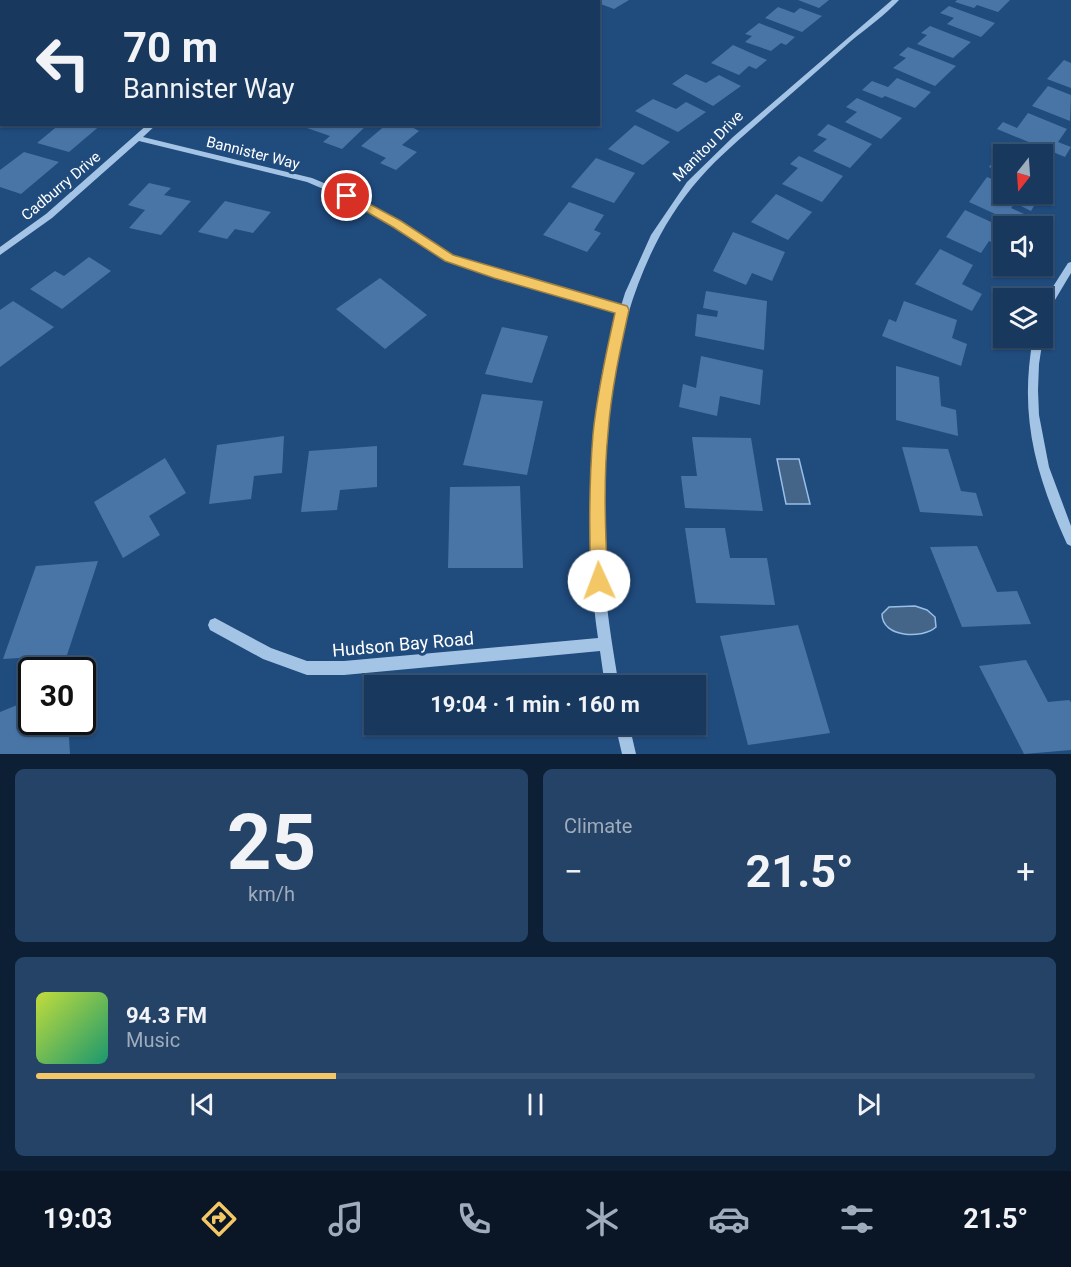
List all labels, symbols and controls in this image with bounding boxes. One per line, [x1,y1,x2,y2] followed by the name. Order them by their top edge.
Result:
[123,23,218,72] text: 70 m
[24,24,102,102] icon: left
[123,73,295,105] text: Bannister Way
[669,107,747,185] street label: Manitou Drive
[205,133,301,173] street label: Bannister Way
[993,144,1053,204] north arrow
[993,144,1053,348] map controls
[18,148,104,224] street label: Cadburry Drive
[321,170,372,221] pin
[330,179,363,212] icon: arrive
[993,216,1053,276] button: sound
[993,288,1053,348] button: layers
[567,549,631,613] position arrow
[331,627,475,661] street label: Hudson Bay Road
[18,657,96,735] speed limit sign: 30
[430,692,640,717] text: 19:04 · 1 min · 160 m
[227,797,316,888] text: 25
[564,814,632,838] text: Climate
[746,845,854,898] text: 21.5°
[564,852,583,891] text: −
[1016,852,1035,891] text: +
[248,882,295,906] text: km/h
[126,1003,207,1028] text: 94.3 FM
[126,1028,180,1052] text: Music
[186,1088,219,1121] icon: previous
[519,1088,552,1121] icon: pause
[852,1088,885,1121] icon: next
[198,1198,240,1240] icon: directions
[325,1198,367,1240] icon: music
[453,1198,495,1240] icon: phone
[581,1198,623,1240] icon: climate
[708,1198,750,1240] icon: car
[836,1198,878,1240] icon: filters
[43,1203,112,1235] text: 19:03
[963,1203,1028,1235] text: 21.5°

